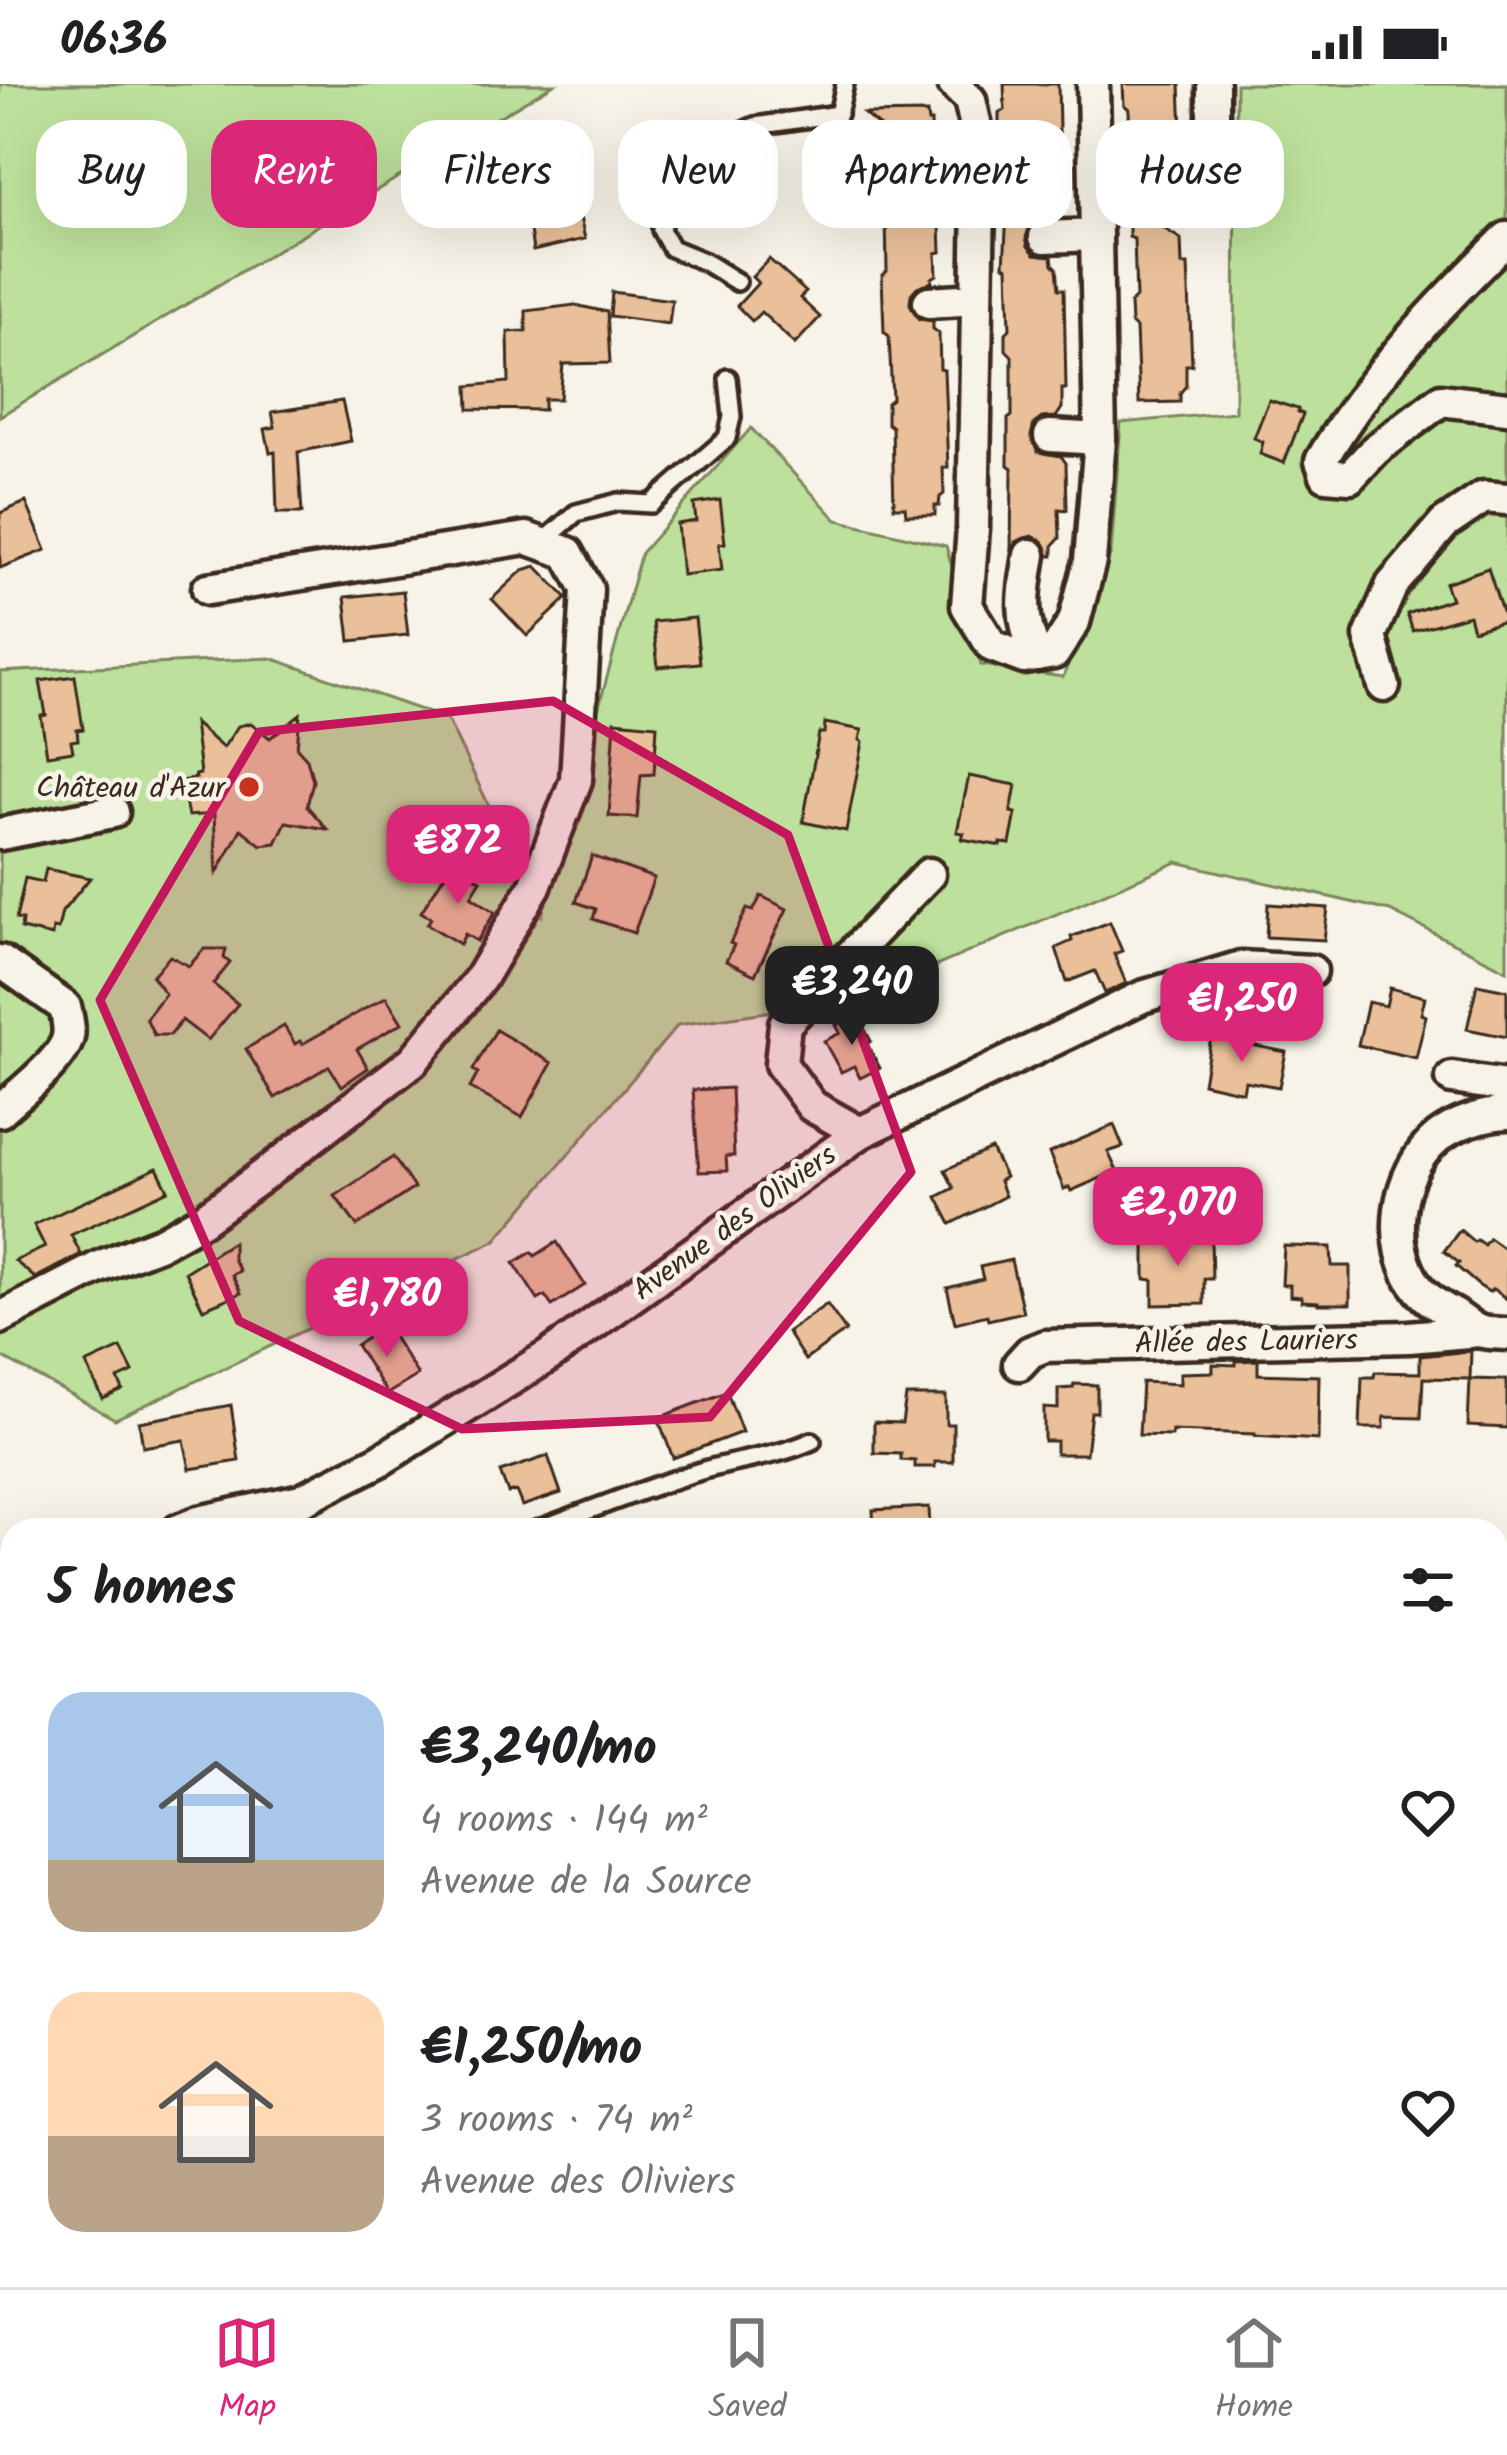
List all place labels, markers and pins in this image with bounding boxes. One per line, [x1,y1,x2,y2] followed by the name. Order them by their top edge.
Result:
[36,765,227,813] place label: Château d'Azur
[236,774,262,800] marker: Château d'Azur
[387,805,529,907] pin: €872
[754,946,950,1048] pin: €3,240
[1144,963,1340,1065] pin: €1,250
[1080,1167,1276,1269] pin: €2,070
[289,1258,485,1360] pin: €1,780

